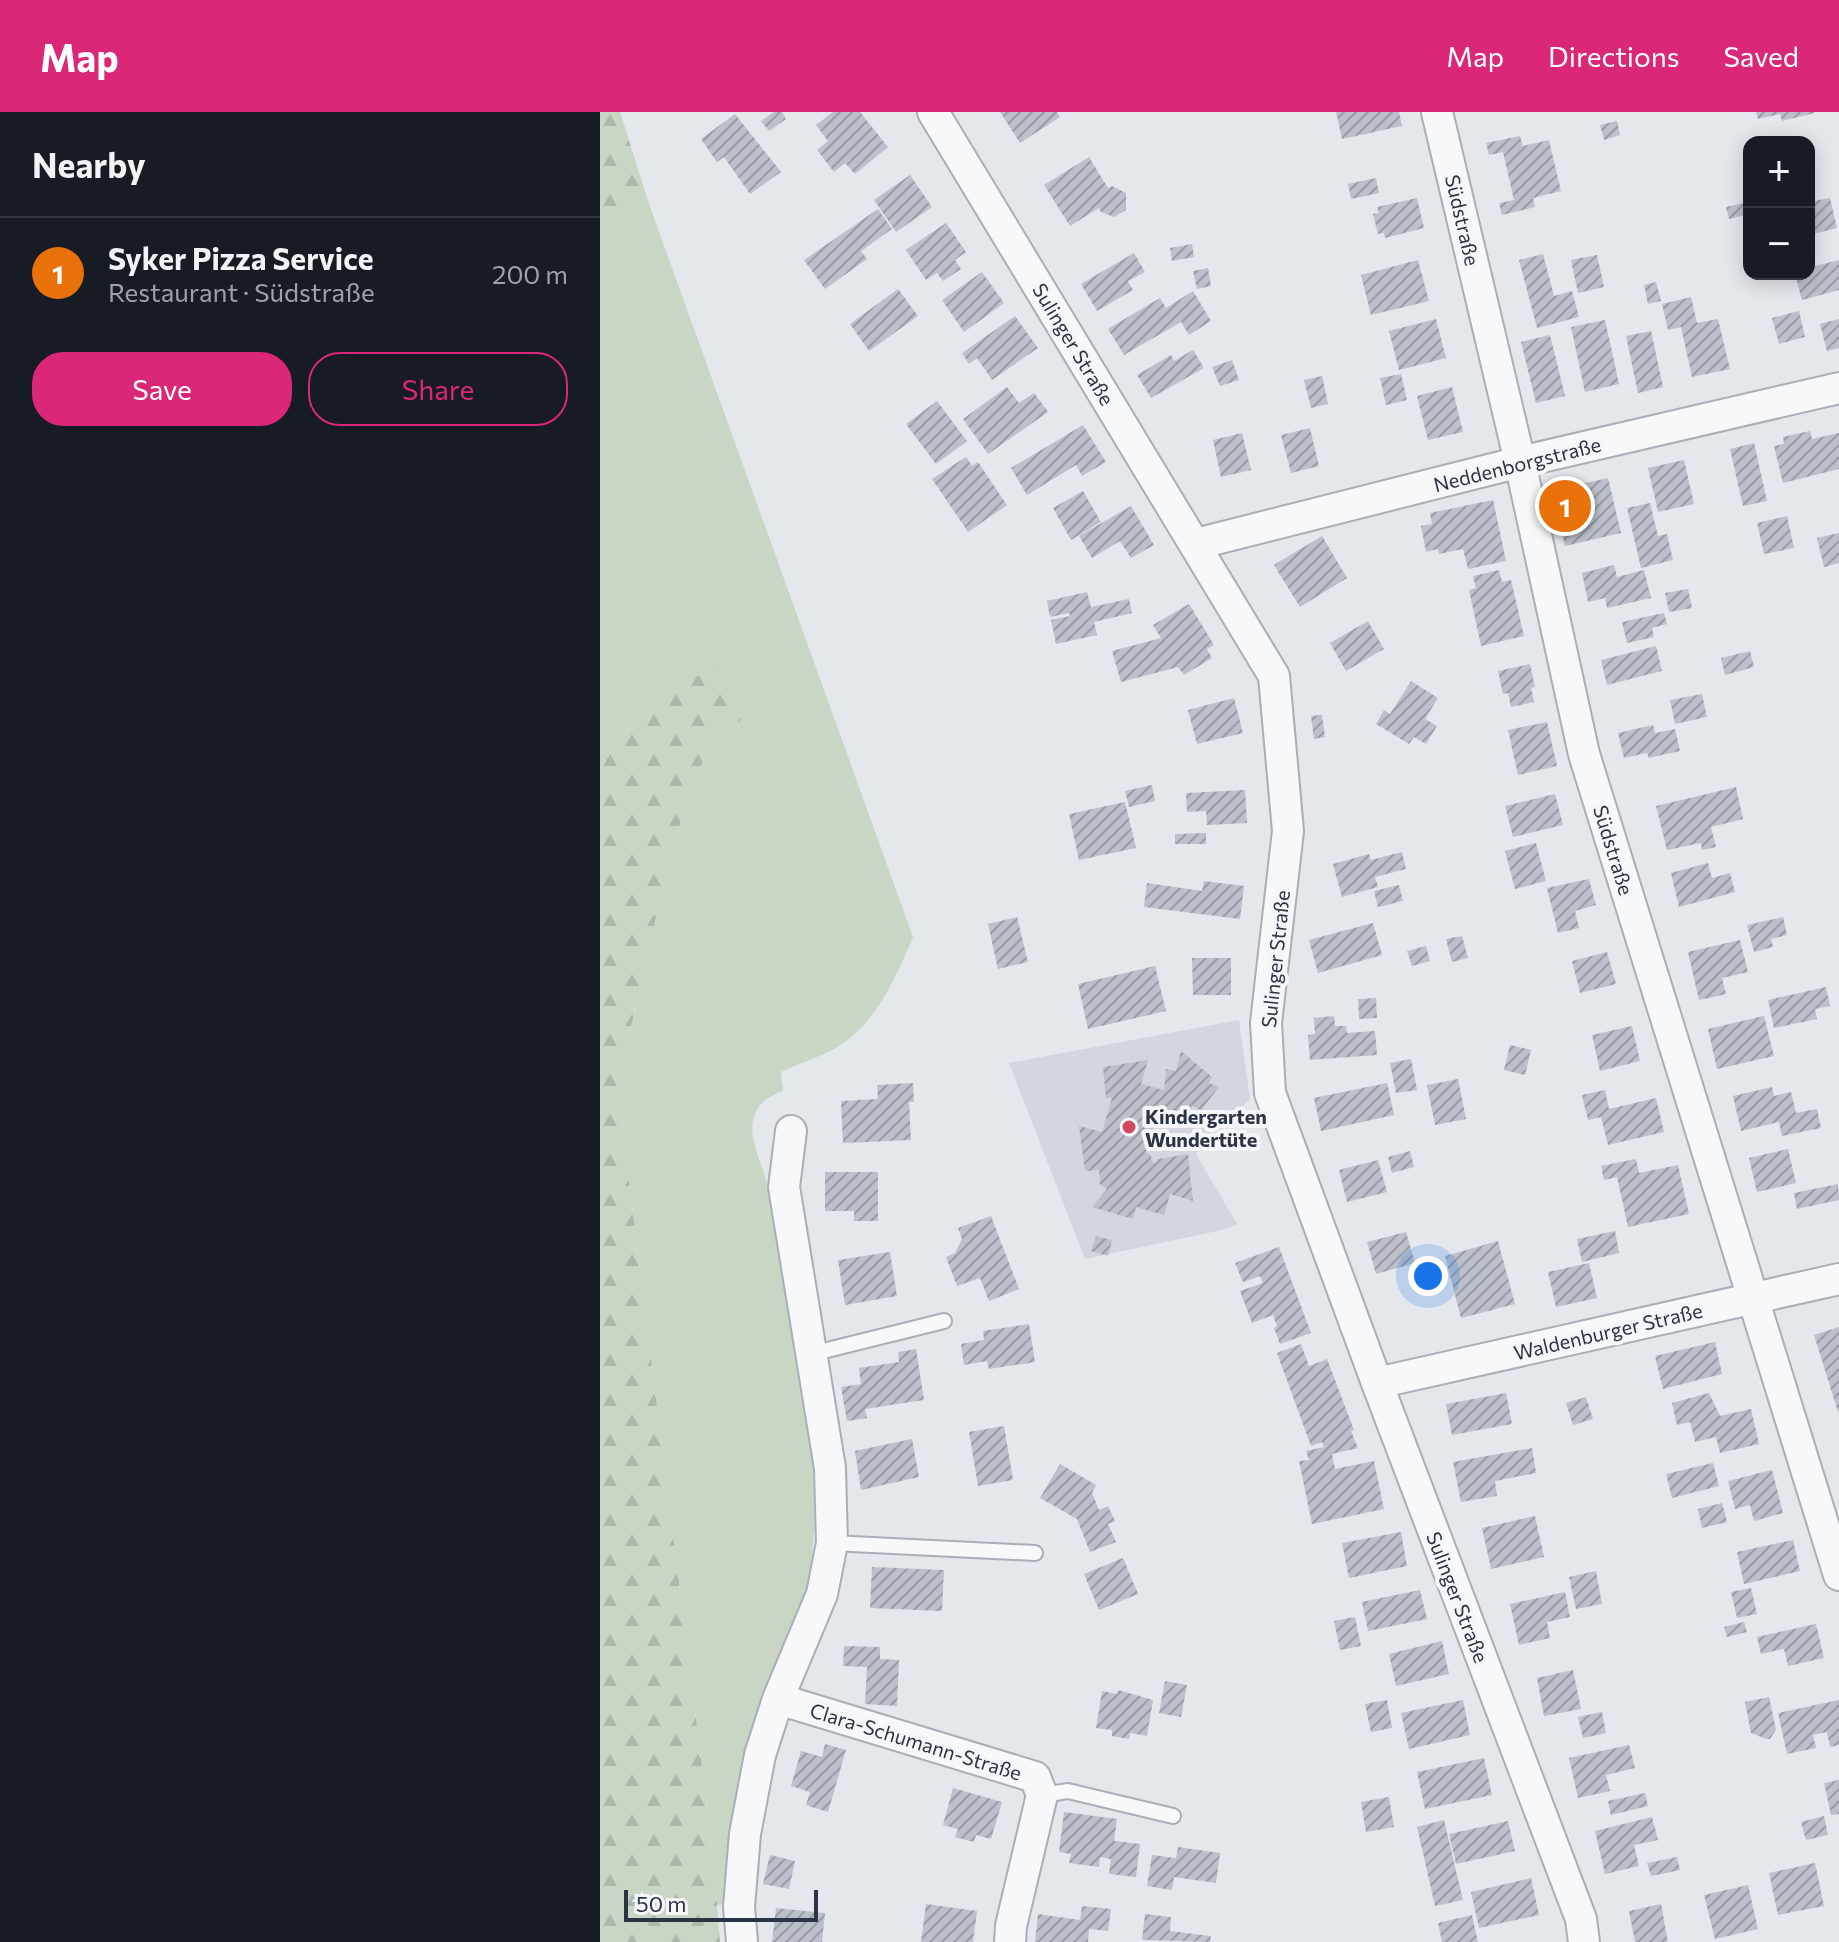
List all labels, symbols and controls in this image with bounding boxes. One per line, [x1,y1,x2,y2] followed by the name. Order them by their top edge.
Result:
[40,33,119,80] text: Map
[1446,39,1504,73] text: Map
[1548,39,1679,73] text: Directions
[1723,39,1799,73] text: Saved
[1743,136,1815,280] map controls
[1743,136,1815,208] button: +
[32,143,146,185] text: Nearby
[1441,172,1485,268] street label: Südstraße
[1743,208,1815,280] button: −
[108,239,374,276] text: Syker Pizza Service
[52,258,64,289] text: 1
[492,258,568,289] text: 200 m
[108,276,375,307] text: Restaurant · Südstraße
[1028,279,1120,409] street label: Sulinger Straße
[32,352,292,426] button: Save
[308,352,568,426] button: Share
[1431,432,1603,496] street label: Neddenborgstraße
[1539,476,1591,536] pin: 1
[1589,802,1639,898] street label: Südstraße
[1256,889,1294,1029] street label: Sulinger Straße
[1145,1104,1267,1151] place label: Kindergarten Wundertüte
[1120,1118,1138,1136] marker: Kindergarten Wundertüte
[1408,1256,1448,1296] your location
[1511,1298,1705,1364] street label: Waldenburger Straße
[1422,1528,1494,1666] street label: Sulinger Straße
[807,1697,1025,1785] street label: Clara-Schumann-Straße
[624,1886,818,1922] scale bar
[636,1890,686,1917] text: 50 m

